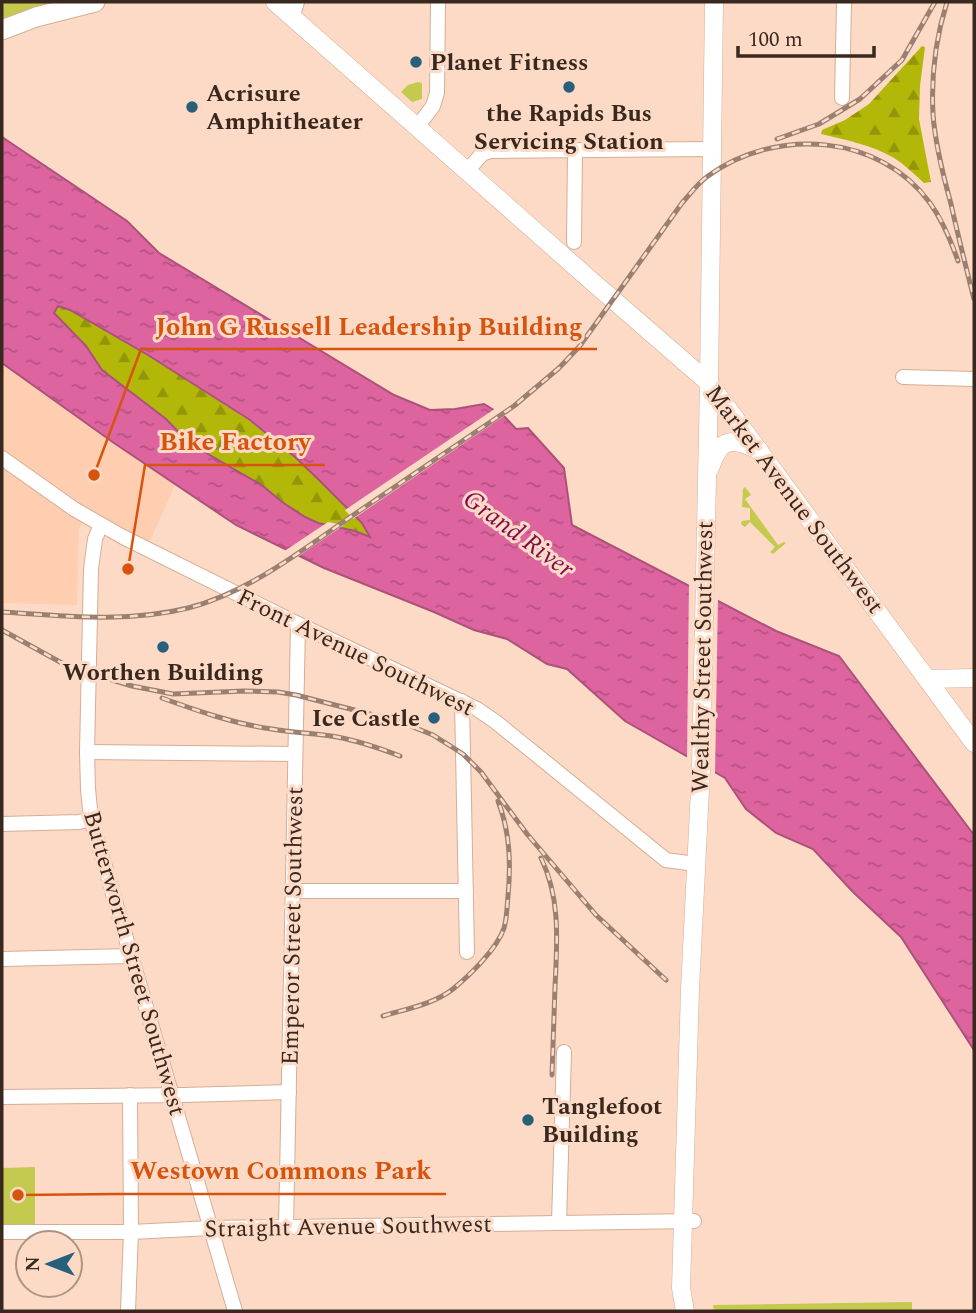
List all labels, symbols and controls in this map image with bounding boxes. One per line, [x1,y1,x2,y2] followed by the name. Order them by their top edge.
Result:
[738,14,874,58] scale bar
[748,24,803,56] text: 100 m
[430,45,588,81] place label: Planet Fitness
[408,54,424,70] marker: Planet Fitness
[206,76,364,140] place label: Acrisure Amphitheater
[561,79,577,95] marker: the Rapids Bus Servicing Station
[474,96,664,160] place label: the Rapids Bus Servicing Station
[184,99,200,115] marker: Acrisure Amphitheater
[141,302,597,349] callout: John G Russell Leadership Building
[155,307,583,347] text: John G Russell Leadership Building
[696,377,892,622] street label: Market Avenue Southwest
[145,418,325,465] callout: Bike Factory
[159,422,312,462] text: Bike Factory
[454,480,583,589] water label: Grand River
[683,521,723,794] street label: Wealthy Street Southwest
[231,580,480,726] street label: Front Avenue Southwest
[155,639,171,655] marker: Worthen Building
[62,655,264,691] place label: Worthen Building
[312,701,420,737] place label: Ice Castle
[426,710,442,726] marker: Ice Castle
[273,786,313,1066] street label: Emperor Street Southwest
[73,807,195,1120] street label: Butterworth Street Southwest
[542,1089,662,1153] place label: Tanglefoot Building
[520,1112,536,1128] marker: Tanglefoot Building
[117,1147,446,1194] callout: Westown Commons Park
[130,1151,432,1191] text: Westown Commons Park
[204,1206,492,1248] street label: Straight Avenue Southwest
[14,1229,84,1299] north arrow
[19,1256,48,1272] text: N

